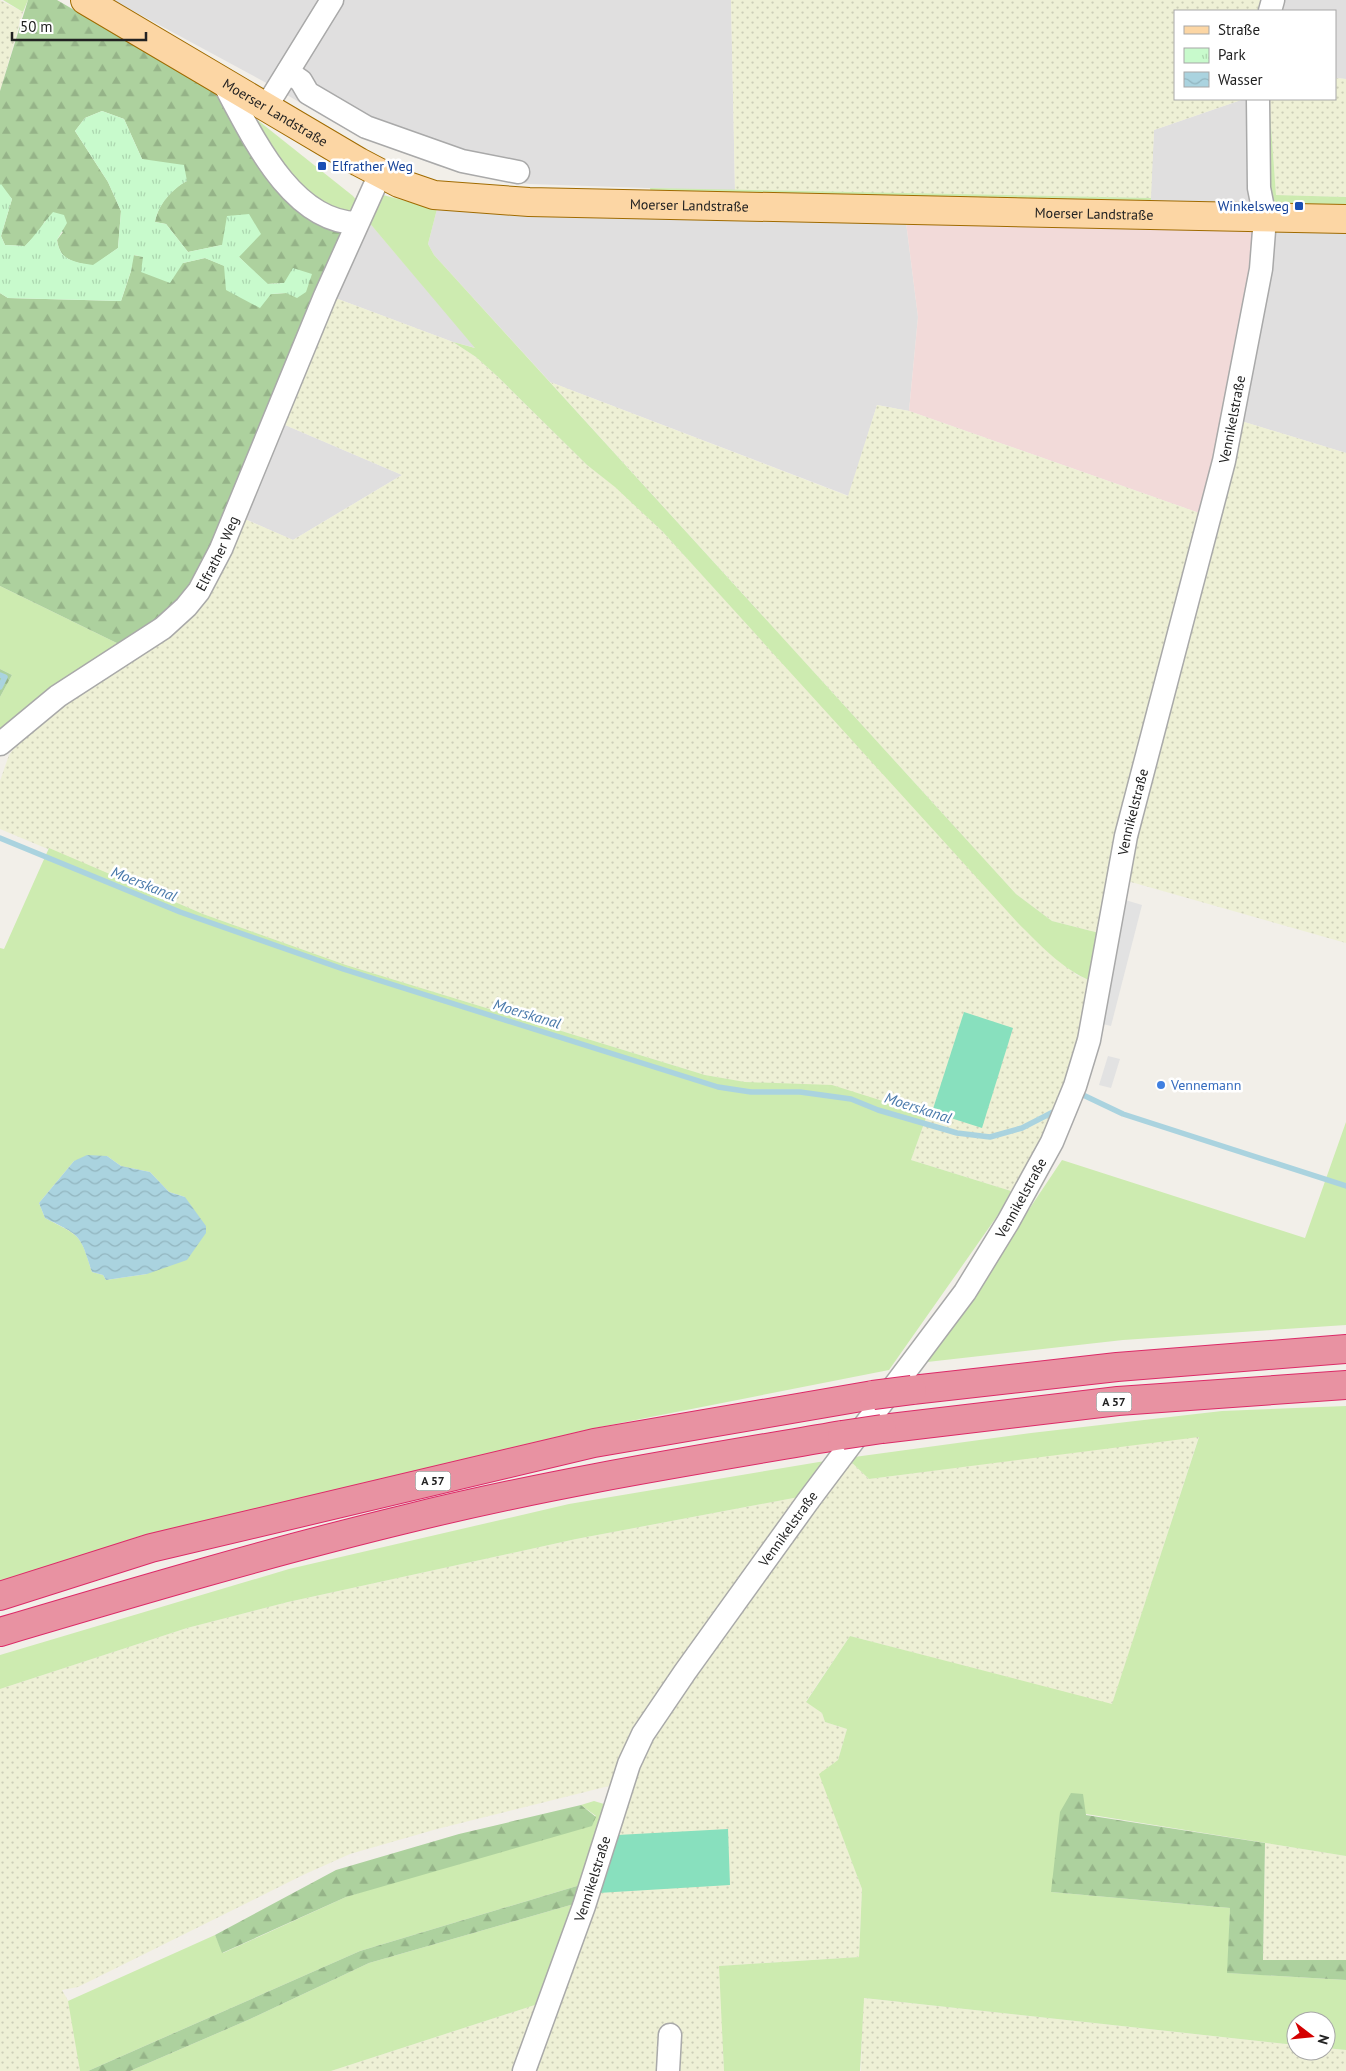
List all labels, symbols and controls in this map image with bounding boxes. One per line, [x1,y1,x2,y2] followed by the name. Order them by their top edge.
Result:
[12,10,146,42] scale bar
[1174,10,1336,100] legend
[20,17,53,36] text: 50 m
[1218,20,1260,39] text: Straße
[1218,45,1246,64] text: Park
[1218,70,1263,89] text: Wasser
[219,74,331,150] street label: Moerser Landstraße
[332,157,413,175] place label: Elfrather Weg
[316,160,328,172] marker: Elfrather Weg
[630,195,749,216] street label: Moerser Landstraße
[1218,197,1289,215] place label: Winkelsweg
[1293,200,1305,212] marker: Winkelsweg
[1034,204,1154,224] street label: Moerser Landstraße
[1215,374,1249,466] street label: Vennikelstraße
[192,513,243,594] street label: Elfrather Weg
[1113,766,1152,858] street label: Vennikelstraße
[108,862,180,905] water label: Moerskanal
[491,994,563,1033] water label: Moerskanal
[1170,1076,1241,1094] place label: Vennemann
[1155,1079,1167,1091] marker: Vennemann
[882,1088,954,1127] water label: Moerskanal
[991,1155,1050,1242] street label: Vennikelstraße
[1096,1392,1132,1411] road number: A 57
[416,1472,450,1490] road number: A 57
[754,1487,821,1571] street label: Vennikelstraße
[570,1834,615,1925] street label: Vennikelstraße
[1286,2011,1336,2061] north arrow
[1314,2033,1333,2046] text: N

